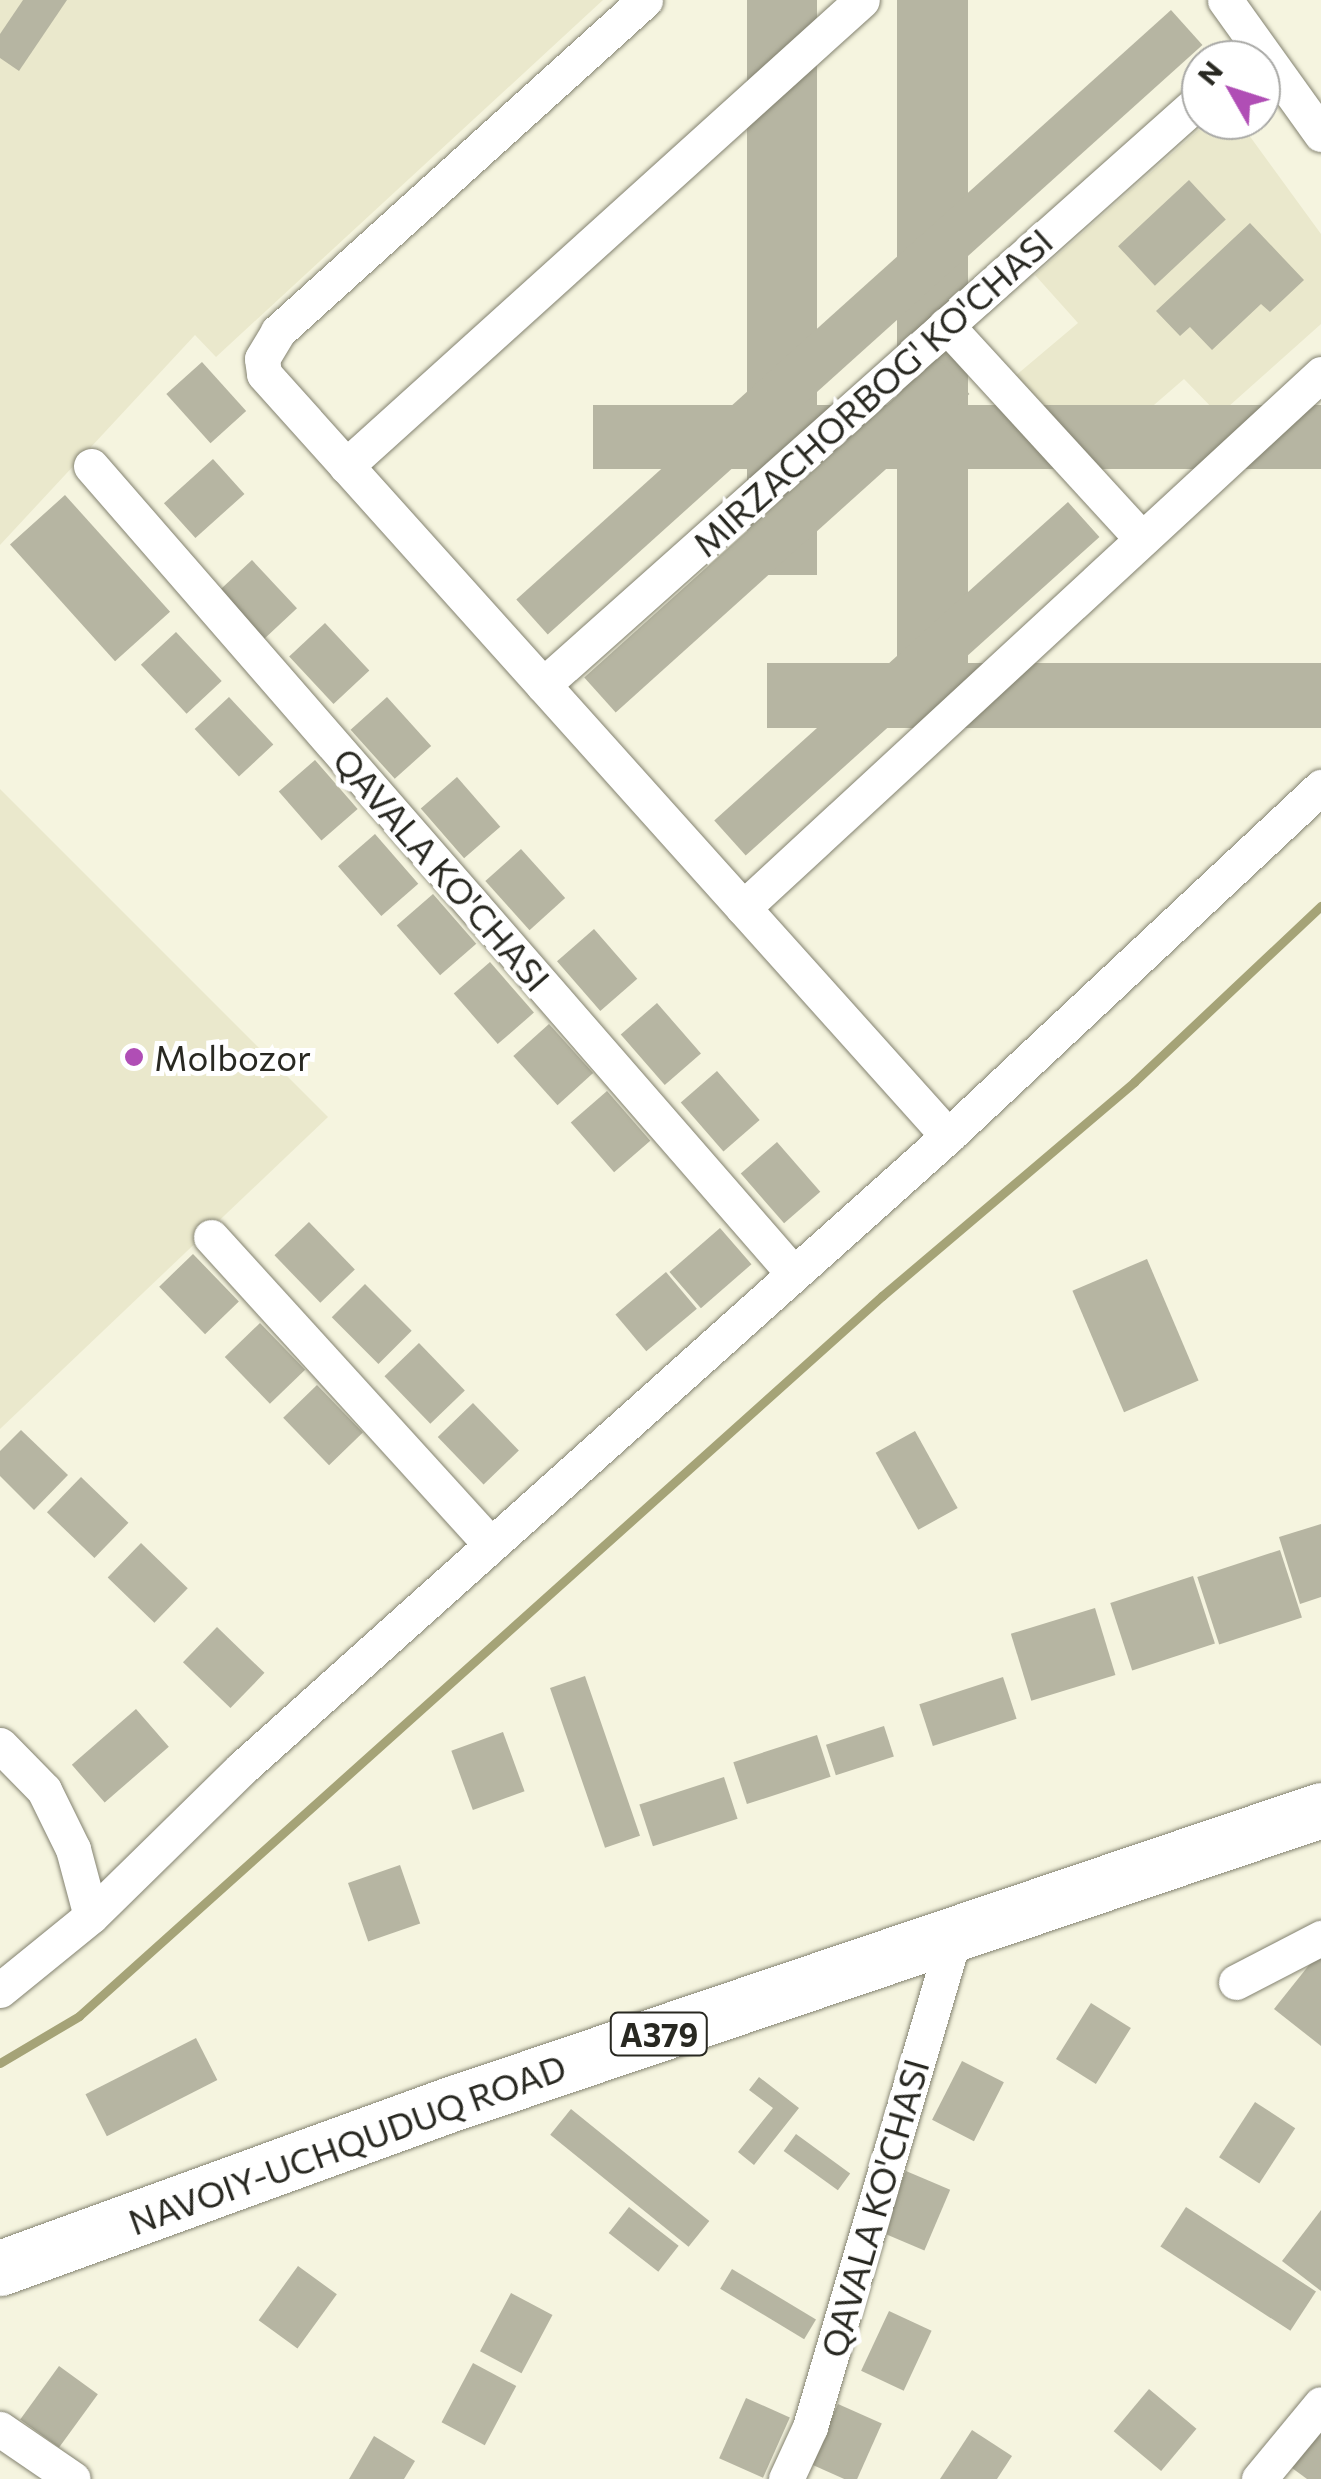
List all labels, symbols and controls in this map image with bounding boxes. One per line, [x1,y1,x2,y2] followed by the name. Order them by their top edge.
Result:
[1181,40,1281,140] north arrow
[1189,54,1229,91] text: N
[684,220,1060,564] street label: MIRZACHORBOG' KO'CHASI
[325,739,559,999] street label: QAVALA KO'CHASI
[154,1036,311,1078] place label: Molbozor
[123,1046,145,1068] marker: Molbozor
[609,2007,709,2061] road number: A379
[123,2045,571,2243] street label: NAVOIY-UCHQUDUQ ROAD
[811,2054,937,2362] street label: QAVALA KO'CHASI

